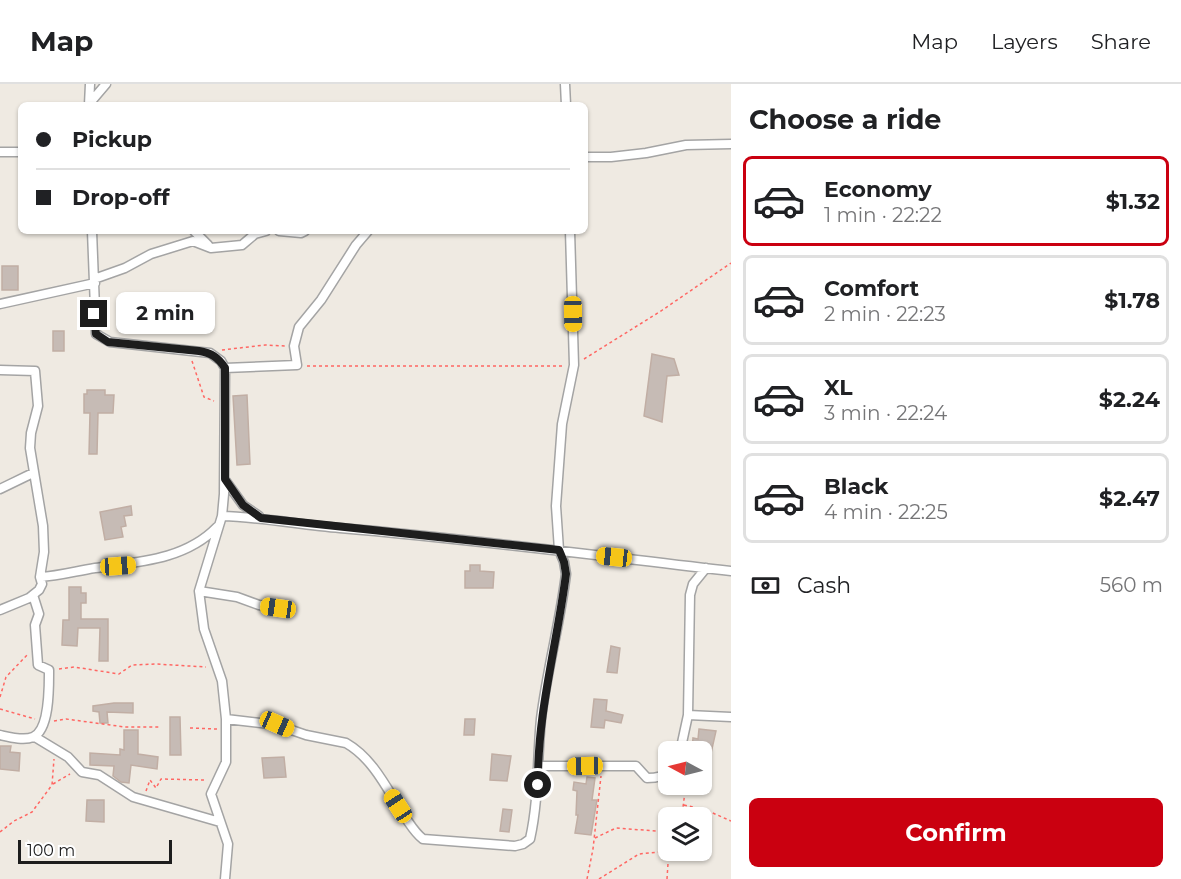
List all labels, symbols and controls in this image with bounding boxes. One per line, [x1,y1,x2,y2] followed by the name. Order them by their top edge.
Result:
[30,24,93,58] text: Map
[911,29,958,54] text: Map
[991,29,1058,54] text: Layers
[1091,29,1151,54] text: Share
[749,103,941,136] text: Choose a ride
[72,126,152,153] text: Pickup
[752,174,806,228] icon: car
[824,176,932,203] text: Economy
[72,184,170,211] text: Drop-off
[1106,188,1160,215] text: $1.32
[824,203,942,227] text: 1 min · 22:22
[752,273,806,327] icon: car
[824,275,919,302] text: Comfort
[1104,287,1160,314] text: $1.78
[115,293,214,335] callout: 2 min
[564,296,582,332] car
[80,300,107,327] route end
[136,301,195,325] text: 2 min
[824,302,946,326] text: 2 min · 22:23
[752,372,806,426] icon: car
[824,374,853,401] text: XL
[1099,386,1160,413] text: $2.24
[824,401,947,425] text: 3 min · 22:24
[752,471,806,525] icon: car
[824,473,888,500] text: Black
[1099,485,1160,512] text: $2.47
[824,500,948,524] text: 4 min · 22:25
[595,546,633,568] car
[99,556,137,576] car
[749,569,782,602] icon: cash
[797,572,851,599] text: Cash
[1100,573,1163,597] text: 560 m
[259,597,297,619] car
[257,708,297,740] car
[658,741,712,795] north arrow
[658,741,712,861] map controls
[567,757,603,775] car
[524,771,551,798] route start
[381,786,415,826] car
[749,798,1163,867] button: Confirm
[658,807,712,861] button: layers
[18,837,172,864] scale bar
[27,841,75,860] text: 100 m

